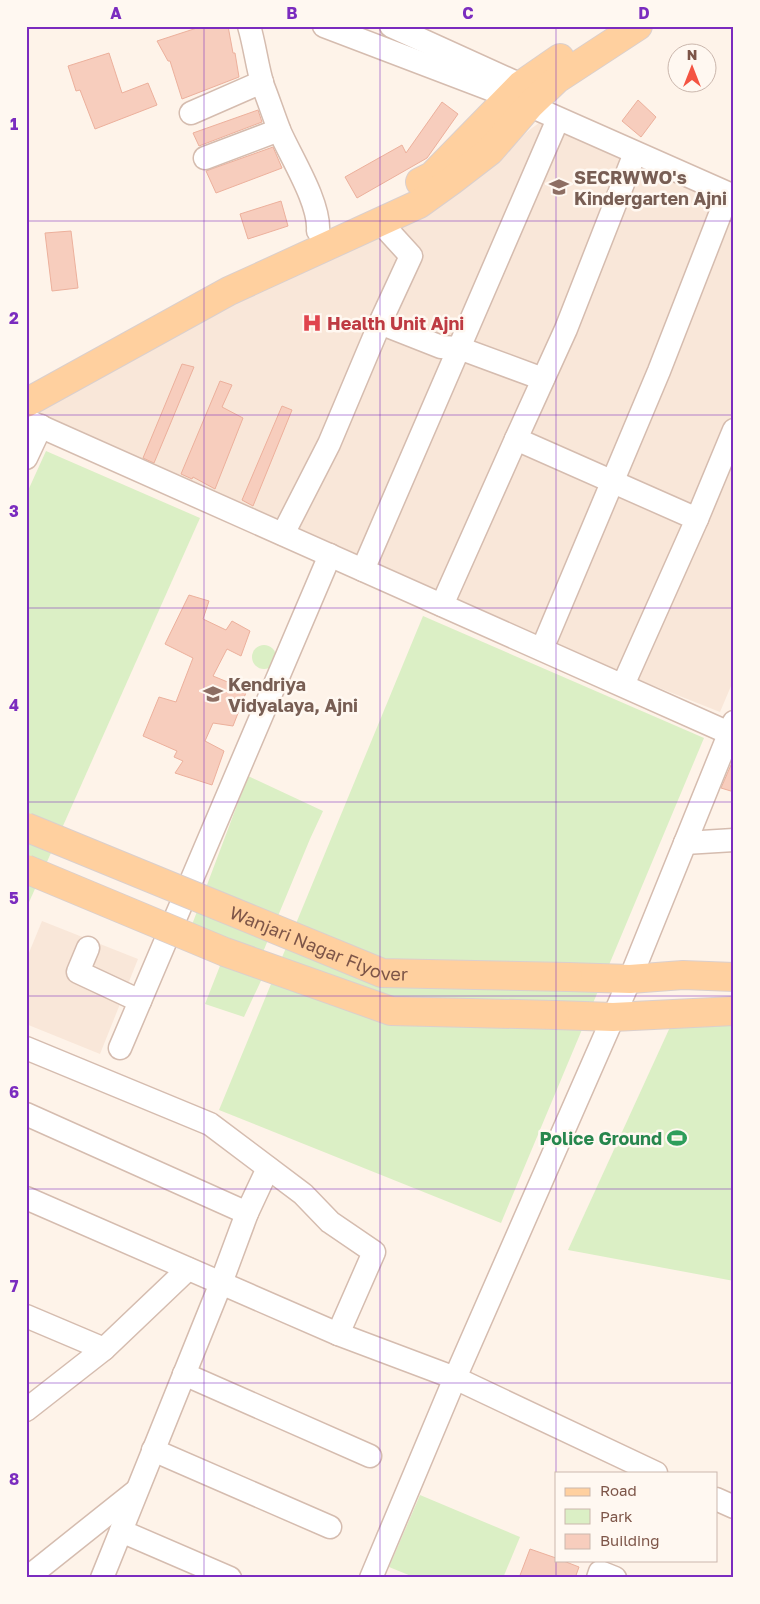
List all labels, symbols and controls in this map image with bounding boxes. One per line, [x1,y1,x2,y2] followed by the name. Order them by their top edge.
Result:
[110,3,122,23] text: A
[286,3,298,23] text: B
[462,3,474,23] text: C
[638,3,650,23] text: D
[668,42,718,92] north arrow
[687,46,697,63] text: N
[10,114,18,134] text: 1
[574,166,727,209] place label: SECRWWO's Kindergarten Ajni
[548,176,570,198] school or university icon: SECRWWO's Kindergarten Ajni
[9,308,19,328] text: 2
[301,312,323,334] hospital icon: Health Unit Ajni
[327,312,464,334] place label: Health Unit Ajni
[9,501,19,521] text: 3
[228,673,358,716] place label: Kendriya Vidyalaya, Ajni
[202,683,224,705] school or university icon: Kendriya Vidyalaya, Ajni
[9,695,19,715] text: 4
[9,888,19,908] text: 5
[227,901,408,985] street label: Wanjari Nagar Flyover
[9,1082,19,1102] text: 6
[539,1127,662,1149] place label: Police Ground
[666,1127,688,1149] sports icon: Police Ground
[10,1276,19,1296] text: 7
[9,1469,19,1489] text: 8
[555,1472,718,1562] legend
[600,1481,637,1499] text: Road
[600,1507,633,1525] text: Park
[600,1531,660,1549] text: Building

